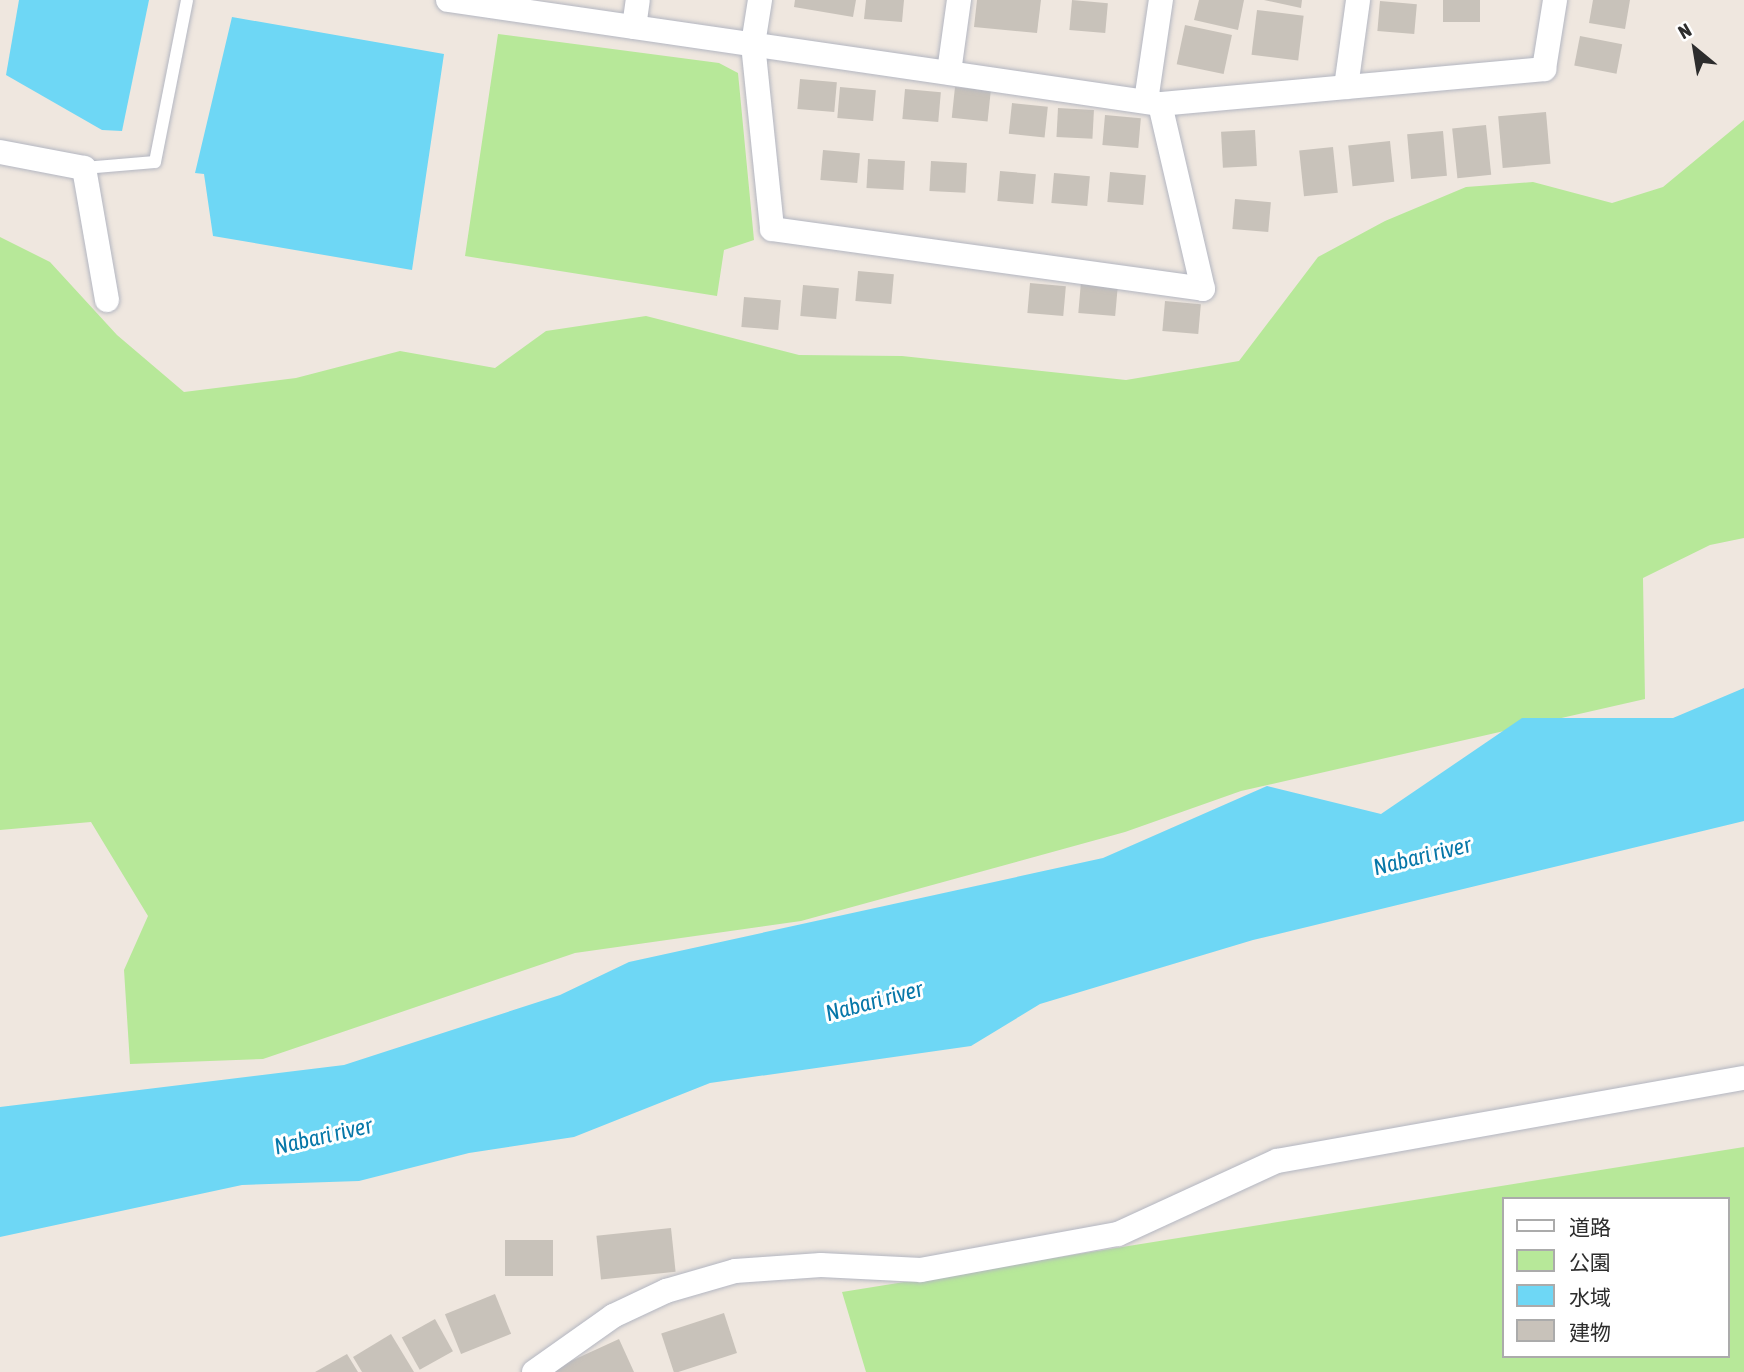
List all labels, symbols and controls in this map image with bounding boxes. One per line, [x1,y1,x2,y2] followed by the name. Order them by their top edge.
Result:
[1660,14,1730,84] north arrow
[1674,18,1695,43] text: N
[1370,831,1474,881] water label: Nabari river
[822,975,926,1027] water label: Nabari river
[271,1111,375,1161] water label: Nabari river
[1502,1197,1730,1358] legend
[1569,1215,1611,1239] text: 道路
[1569,1250,1611,1274] text: 公園
[1569,1285,1611,1309] text: 水域
[1569,1320,1611,1344] text: 建物

